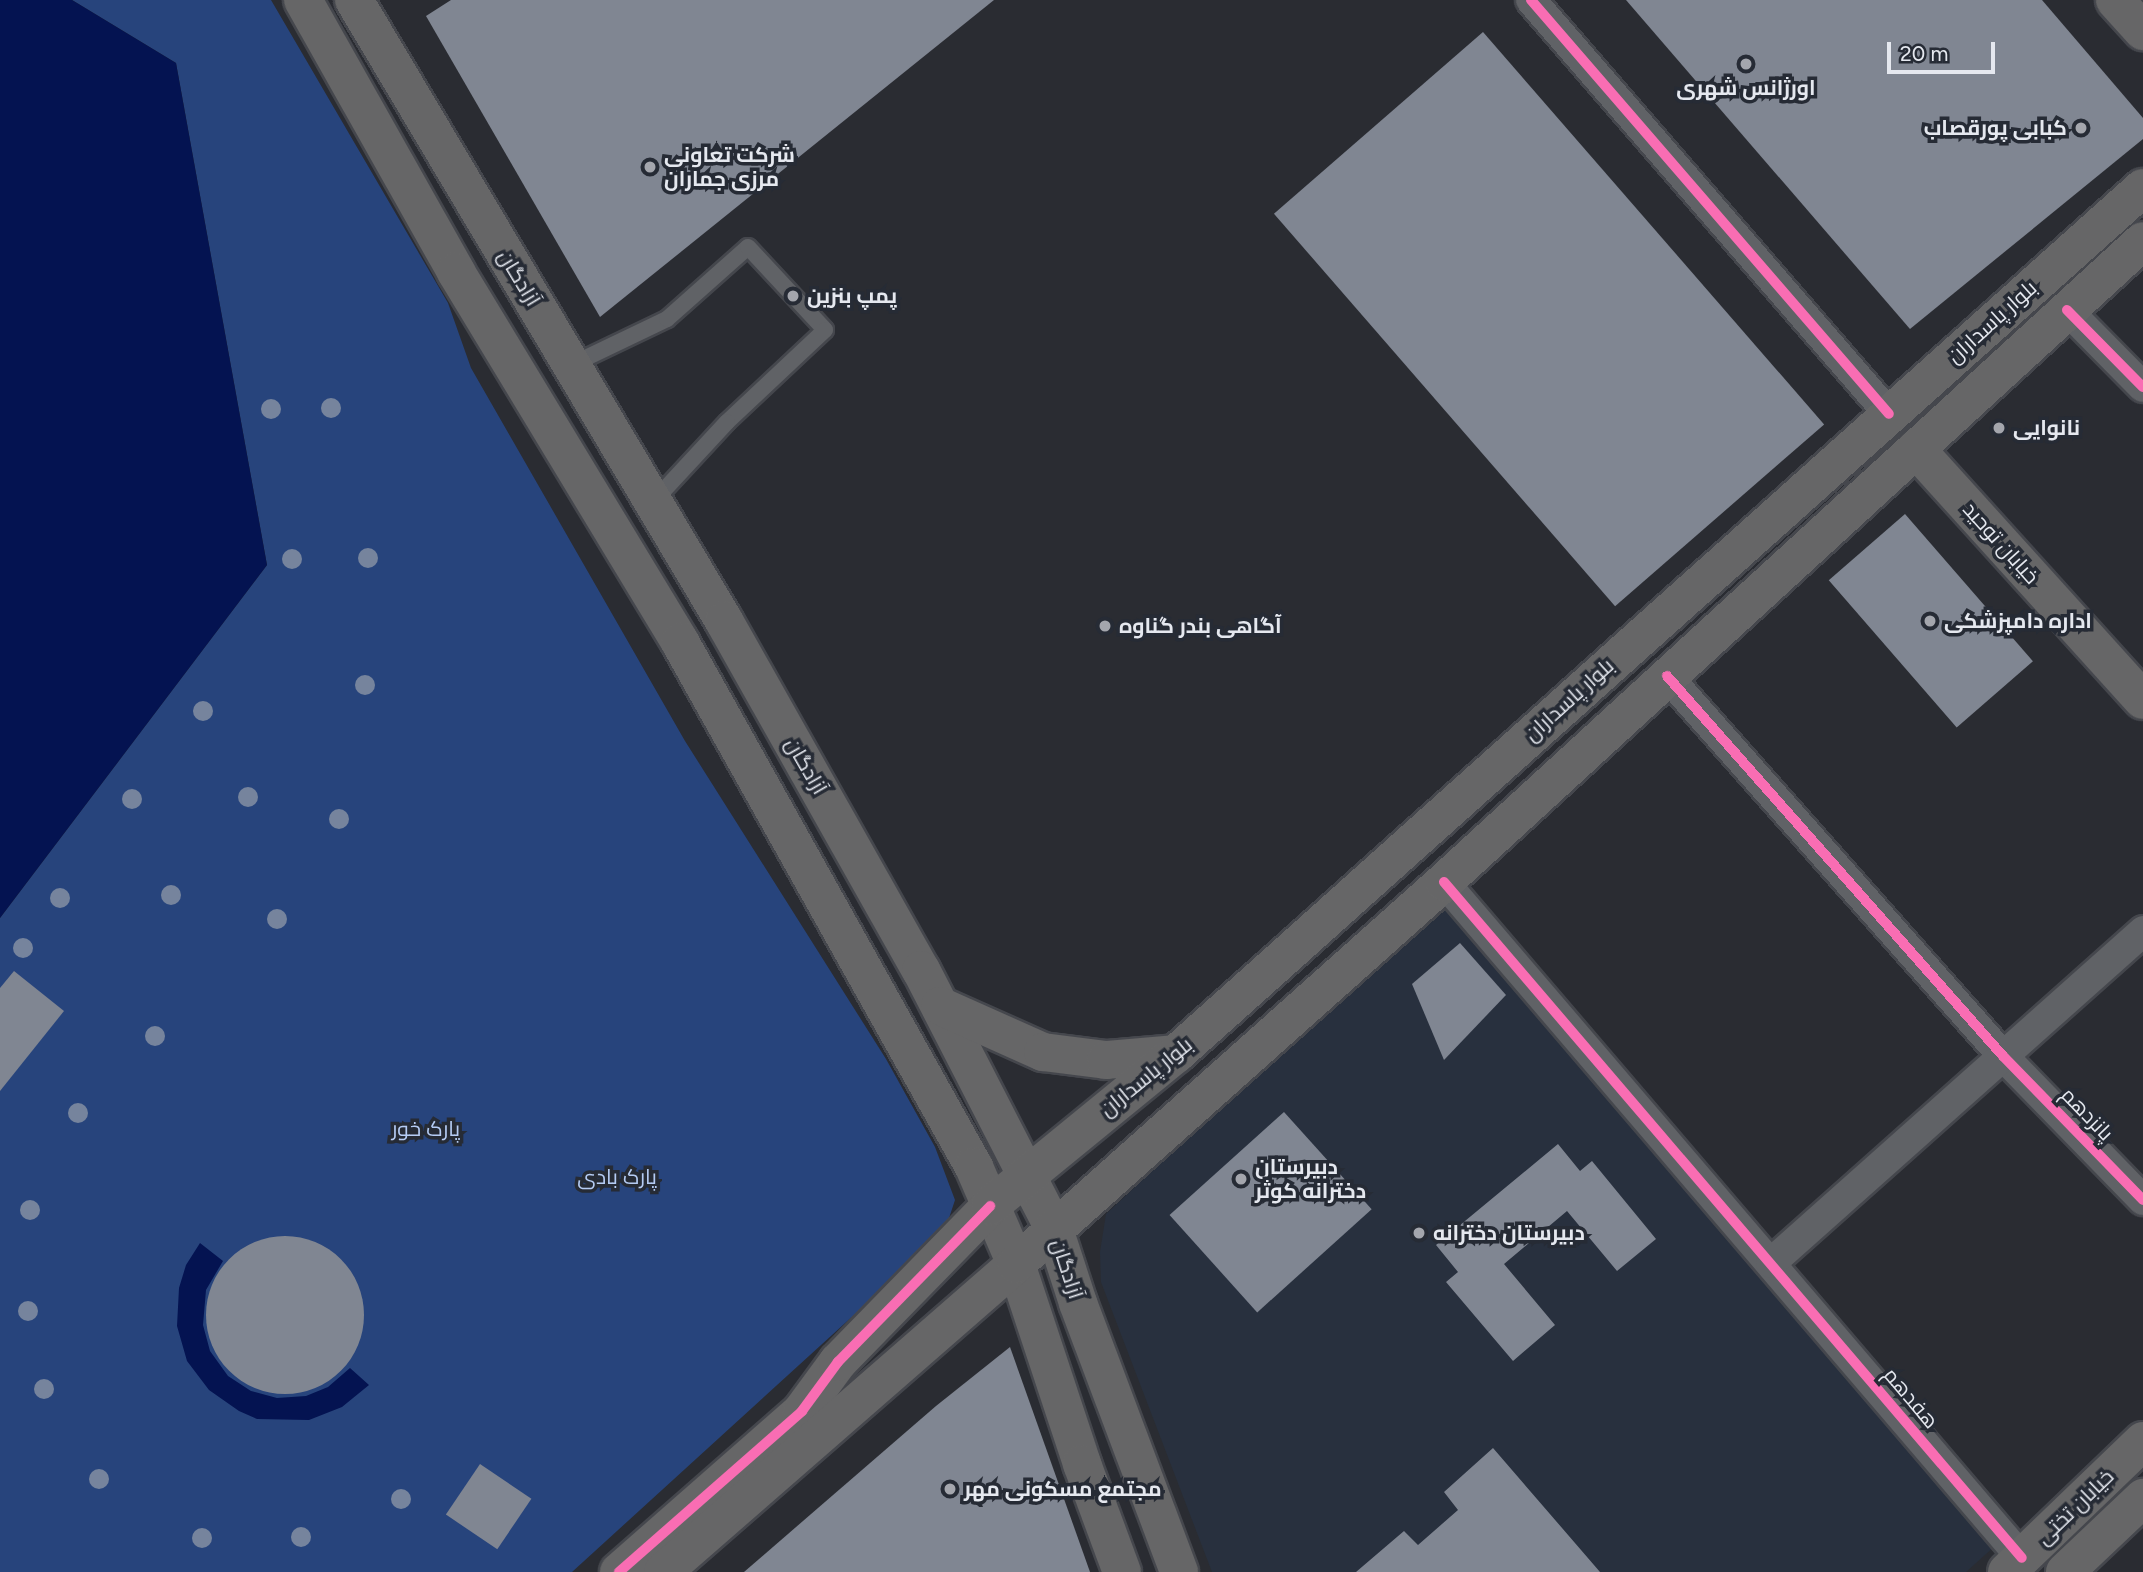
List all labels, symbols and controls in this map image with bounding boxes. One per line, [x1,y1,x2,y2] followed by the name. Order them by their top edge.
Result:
[1891,28,2000,72] scale bar
[1900,41,1948,66] text: 20 m
[1738,56,1754,72] marker: اورژانس شهری
[1676,75,1816,101] place label: اورژانس شهری
[1924,115,2067,141] place label: کبابی پورقصاب
[2073,120,2089,136] marker: کبابی پورقصاب
[664,142,795,192] place label: شرکت تعاونی مرزی جماران
[642,159,658,175] marker: شرکت تعاونی مرزی جماران
[492,245,546,311] street label: آزادگان
[1942,275,2042,369] street label: بلوار پاسداران
[807,283,897,309] place label: پمپ بنزین
[785,288,801,304] marker: پمپ بنزین
[2013,415,2080,441] place label: نانوایی
[1991,420,2007,436] marker: نانوایی
[1958,497,2044,589] street label: خیابان توحید
[1944,608,2092,634] place label: اداره دامپزشکی
[1119,613,1282,639] place label: آگاهی بندر گناوه
[1922,613,1938,629] marker: اداره دامپزشکی
[1097,618,1113,634] marker: آگاهی بندر گناوه
[1519,653,1619,747] street label: بلوار پاسداران
[780,733,832,799] street label: آزادگان
[1095,1032,1197,1122] street label: بلوار پاسداران
[2056,1082,2118,1146] street label: پانزدهم
[392,1116,460,1142] park label: پارک خور
[1255,1154,1366,1204] place label: دبیرستان دخترانه کوثر
[577,1164,657,1190] park label: پارک بادی
[1233,1171,1249,1187] marker: دبیرستان دخترانه کوثر
[1433,1220,1585,1246] place label: دبیرستان دخترانه
[1411,1225,1427,1241] marker: دبیرستان دخترانه
[1046,1236,1088,1302] street label: آزادگان
[1878,1362,1944,1434] street label: هفدهم
[2031,1464,2119,1550] street label: خیابان تختی
[964,1476,1162,1502] place label: مجتمع مسکونی مهر
[942,1481,958,1497] marker: مجتمع مسکونی مهر

